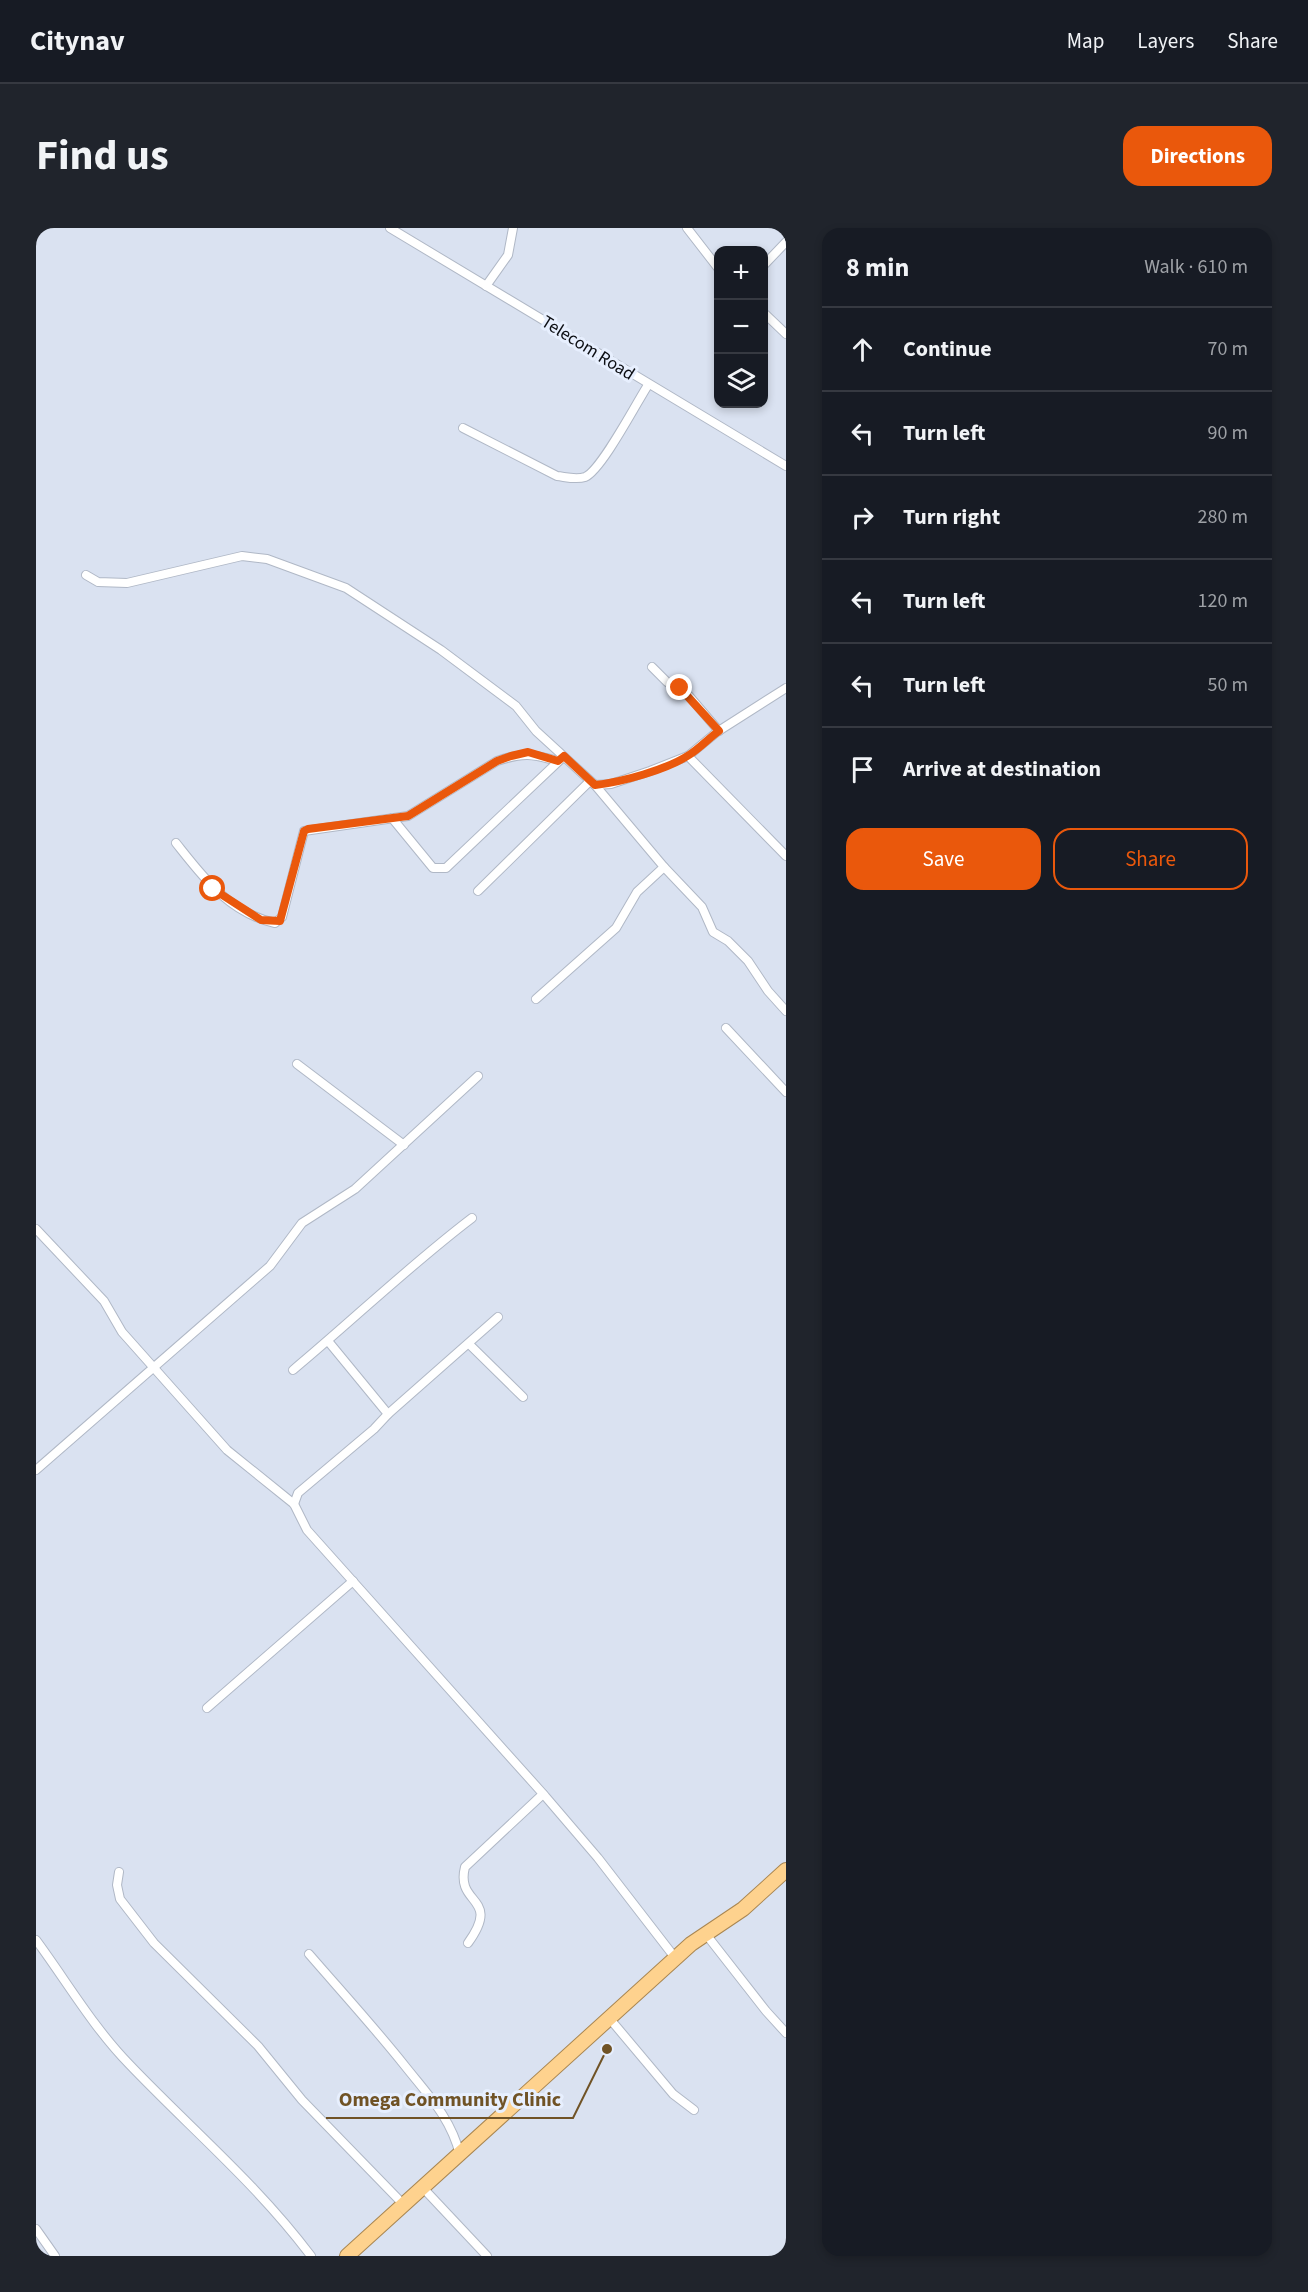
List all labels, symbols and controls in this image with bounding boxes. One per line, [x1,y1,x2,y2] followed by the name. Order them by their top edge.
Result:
[30,21,125,61] text: Citynav
[1067,26,1104,56] text: Map
[1137,26,1194,56] text: Layers
[1227,26,1278,56] text: Share
[36,126,169,186] text: Find us
[1123,126,1272,186] button: Directions
[714,246,768,408] map controls
[714,246,768,300] button: +
[846,249,909,286] text: 8 min
[1144,253,1248,281] text: Walk · 610 m
[714,300,768,354] button: −
[537,309,639,387] street label: Telecom Road
[846,333,879,366] icon: ahead
[903,333,992,365] text: Continue
[1208,335,1248,363] text: 70 m
[714,354,768,408] button: layers
[846,417,879,450] icon: left
[903,417,985,449] text: Turn left
[1208,419,1248,447] text: 90 m
[846,501,879,534] icon: right
[903,501,1000,533] text: Turn right
[1198,503,1248,531] text: 280 m
[846,585,879,618] icon: left
[903,585,985,617] text: Turn left
[1198,587,1248,615] text: 120 m
[846,669,879,702] icon: left
[903,669,985,701] text: Turn left
[1208,671,1248,699] text: 50 m
[666,674,692,700] route end
[846,753,879,786] icon: arrive
[903,753,1101,785] text: Arrive at destination
[846,828,1041,890] button: Save
[1053,828,1248,890] button: Share
[199,875,225,901] route start
[326,2080,573,2118] callout: Omega Community Clinic
[339,2086,561,2114] text: Omega Community Clinic

